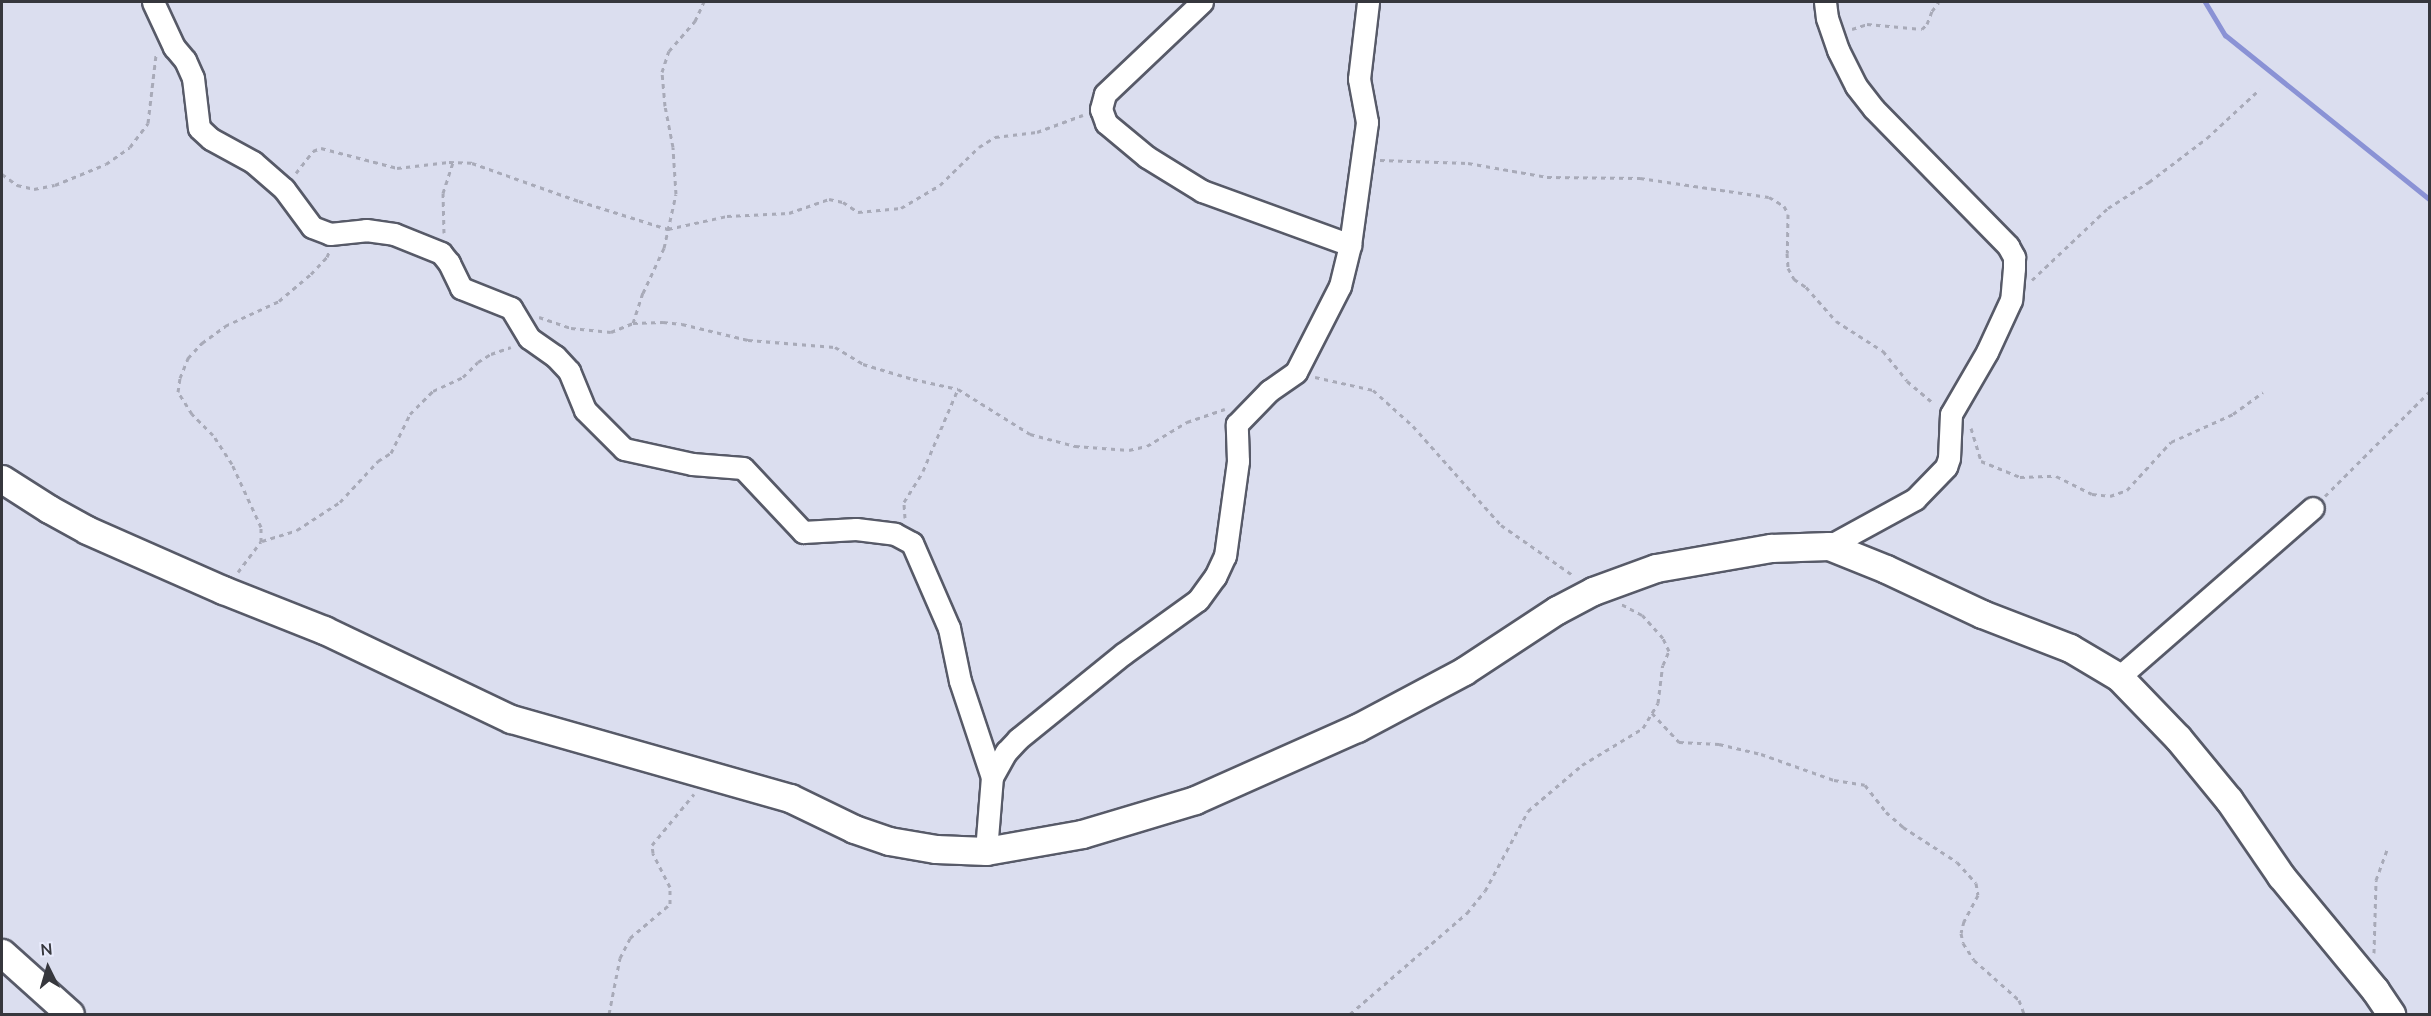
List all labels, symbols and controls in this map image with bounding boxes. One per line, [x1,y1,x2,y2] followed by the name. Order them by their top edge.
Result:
[18,938,78,998] north arrow
[40,939,53,962] text: N

